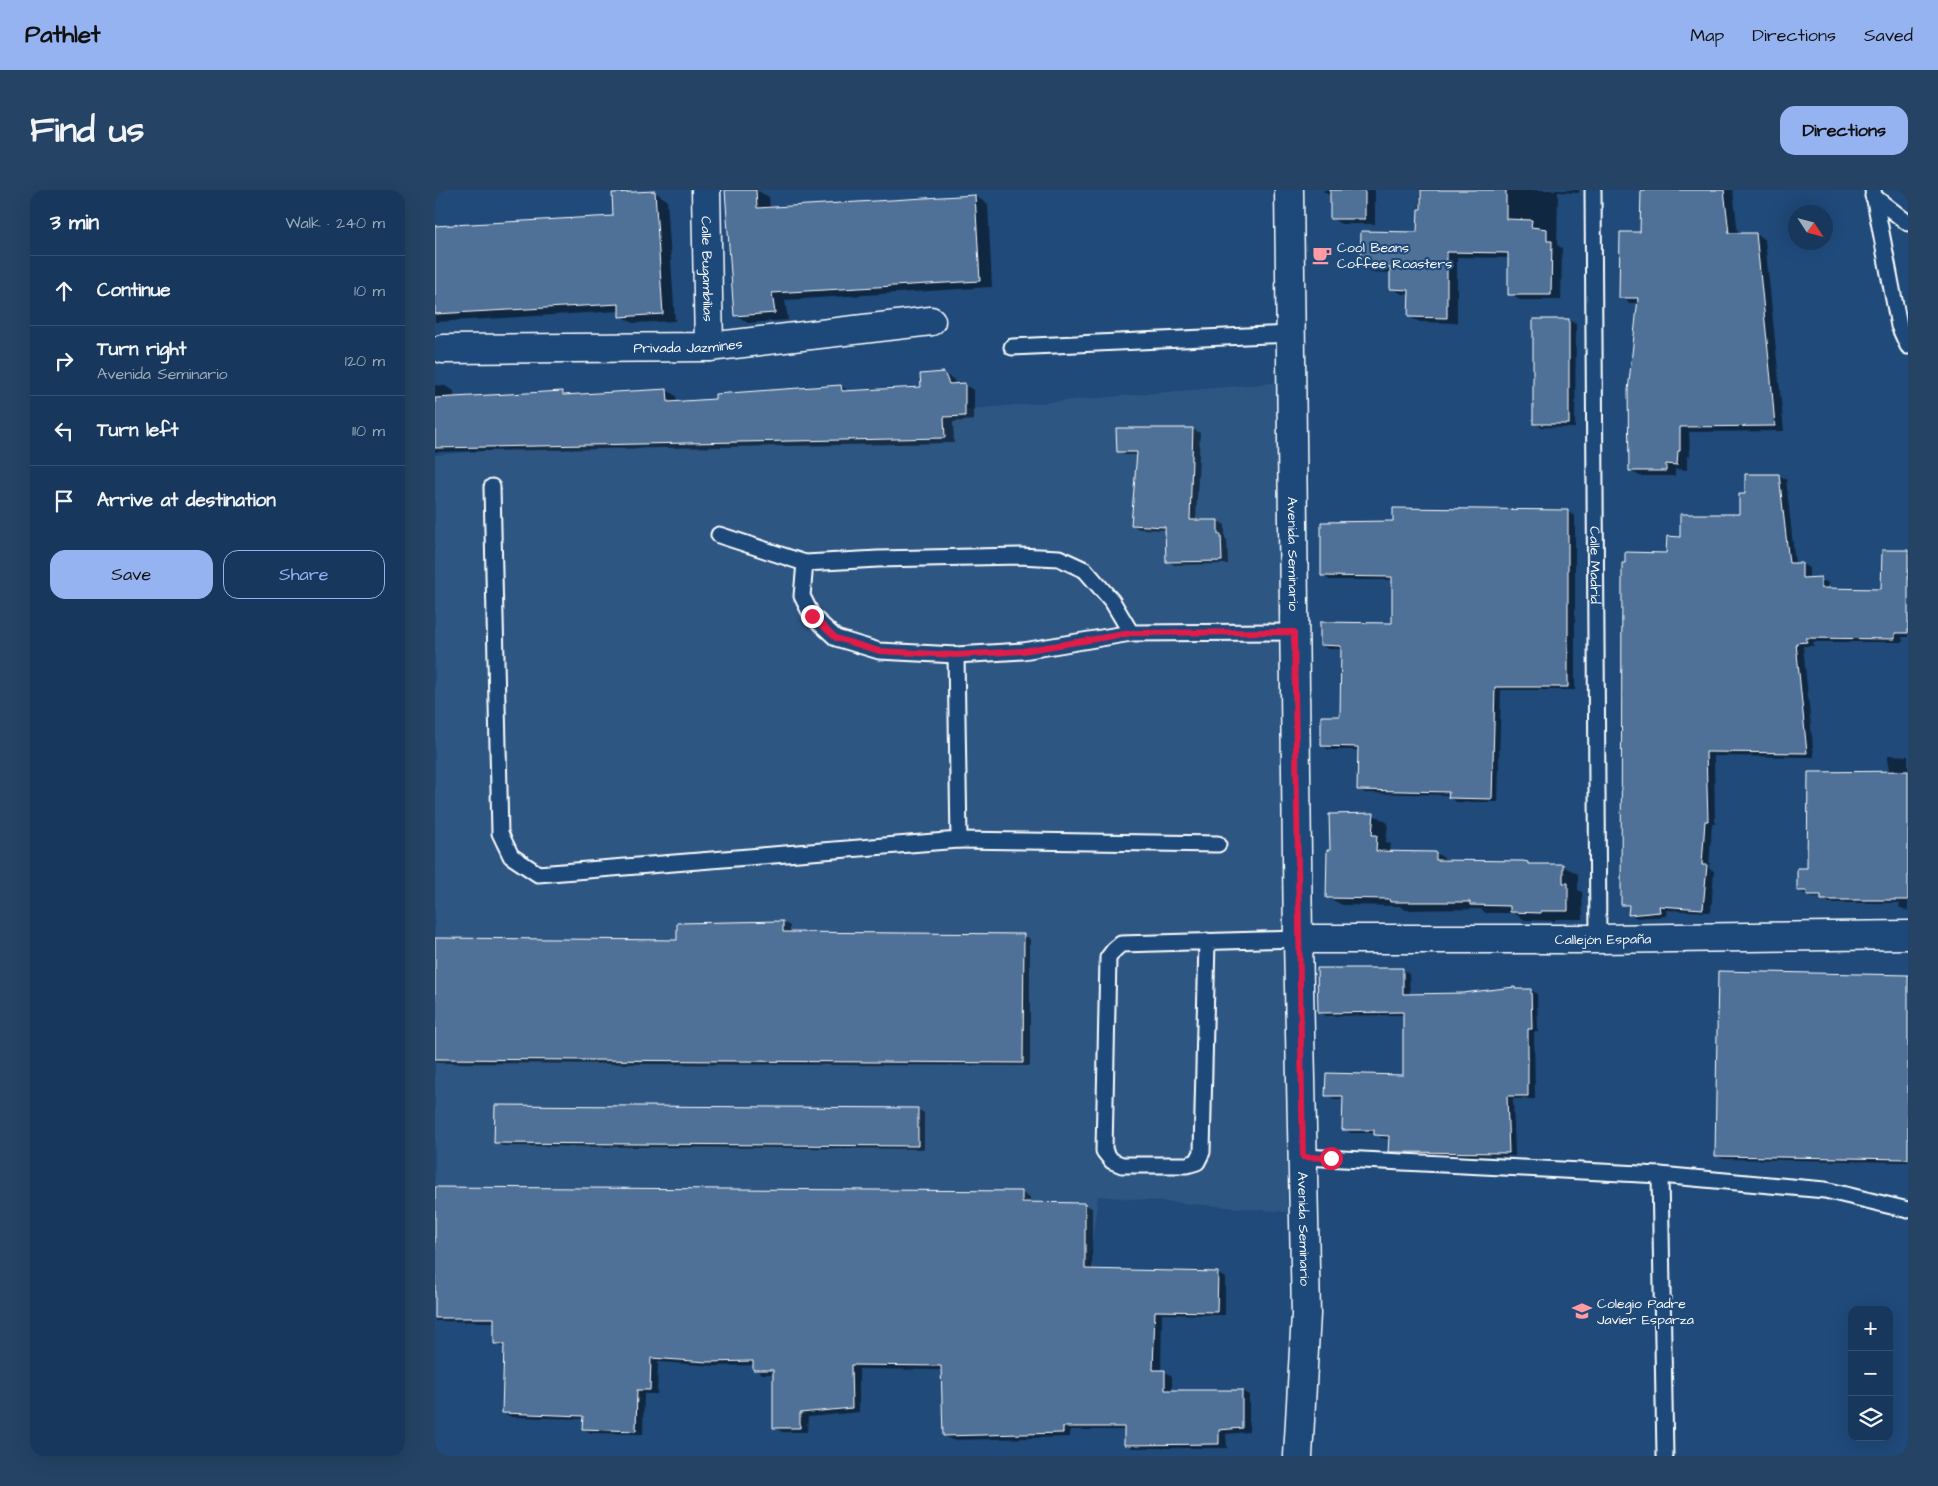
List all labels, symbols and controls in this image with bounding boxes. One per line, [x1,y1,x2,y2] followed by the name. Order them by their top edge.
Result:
[25,18,101,52] text: Pathlet
[1690,23,1724,48] text: Map
[1752,23,1836,48] text: Directions
[1864,23,1913,48] text: Saved
[30,106,144,155] text: Find us
[1780,106,1908,155] button: Directions
[1788,205,1833,250] north arrow
[50,208,99,237] text: 3 min
[285,212,385,234] text: Walk · 240 m
[696,216,718,322] street label: Calle Bugambilias
[1337,238,1452,274] place label: Cool Beans Coffee Roasters
[1311,244,1333,266] cafe icon: Cool Beans Coffee Roasters
[50,277,78,305] icon: ahead
[97,277,171,304] text: Continue
[354,280,385,302] text: 10 m
[633,334,744,359] street label: Privada Jazmines
[97,336,186,363] text: Turn right
[50,347,78,375] icon: right
[345,350,385,372] text: 120 m
[97,363,228,385] text: Avenida Seminario
[50,417,78,445] icon: left
[97,417,178,444] text: Turn left
[352,420,385,442] text: 110 m
[50,487,78,515] icon: arrive
[97,487,276,514] text: Arrive at destination
[1282,497,1303,611] street label: Avenida Seminario
[1584,526,1605,604] street label: Calle Madrid
[50,550,213,599] button: Save
[223,550,385,599] button: Share
[801,605,824,628] route end
[1555,929,1651,950] street label: Callejón España
[1320,1147,1343,1170] route start
[1292,1172,1314,1286] street label: Avenida Seminario
[1597,1294,1694,1330] place label: Colegio Padre Javier Esparza
[1571,1300,1593,1322] school or university icon: Colegio Padre Javier Esparza
[1848,1306,1893,1441] map controls
[1848,1306,1893,1351] button: +
[1848,1351,1893,1396] button: −
[1848,1396,1893,1441] button: layers

